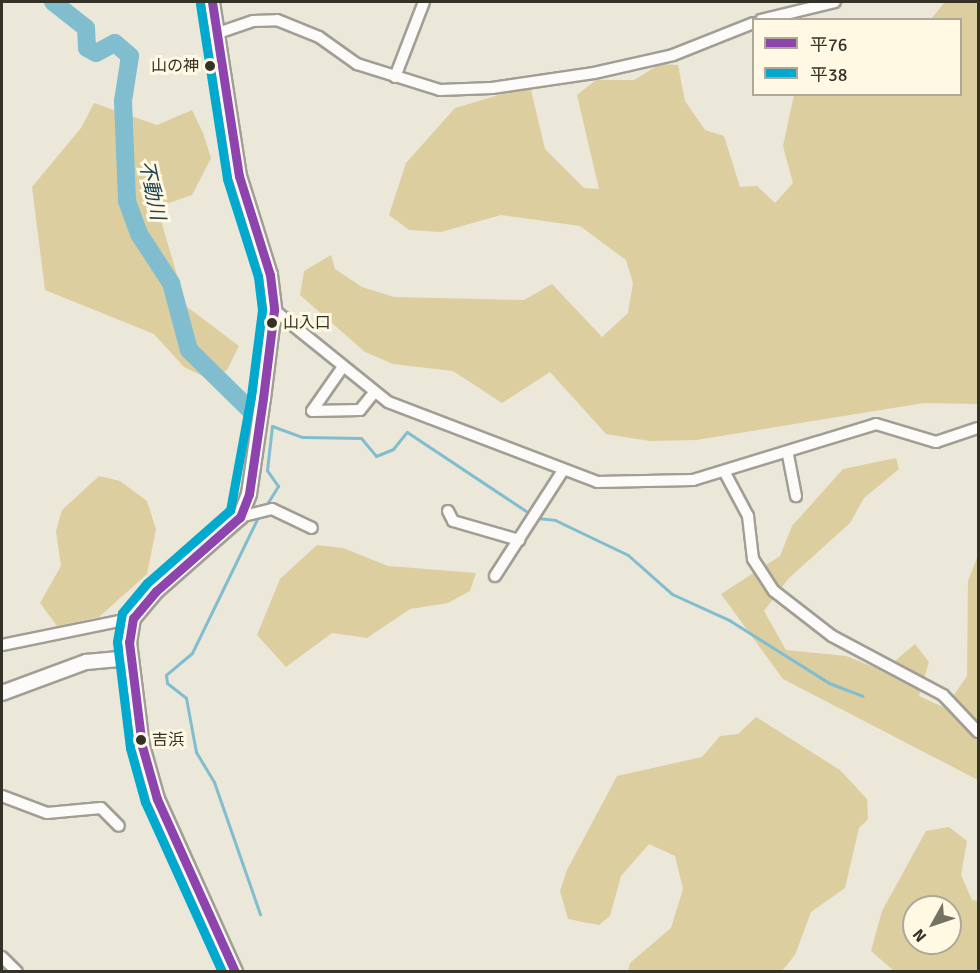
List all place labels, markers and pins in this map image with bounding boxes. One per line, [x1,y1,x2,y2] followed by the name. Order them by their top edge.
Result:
[151,56,199,76] place label: 山の神
[204,60,216,72] marker: 山の神
[283,313,331,333] place label: 山入口
[266,317,278,329] marker: 山入口
[152,730,184,750] place label: 吉浜
[135,734,147,746] marker: 吉浜

